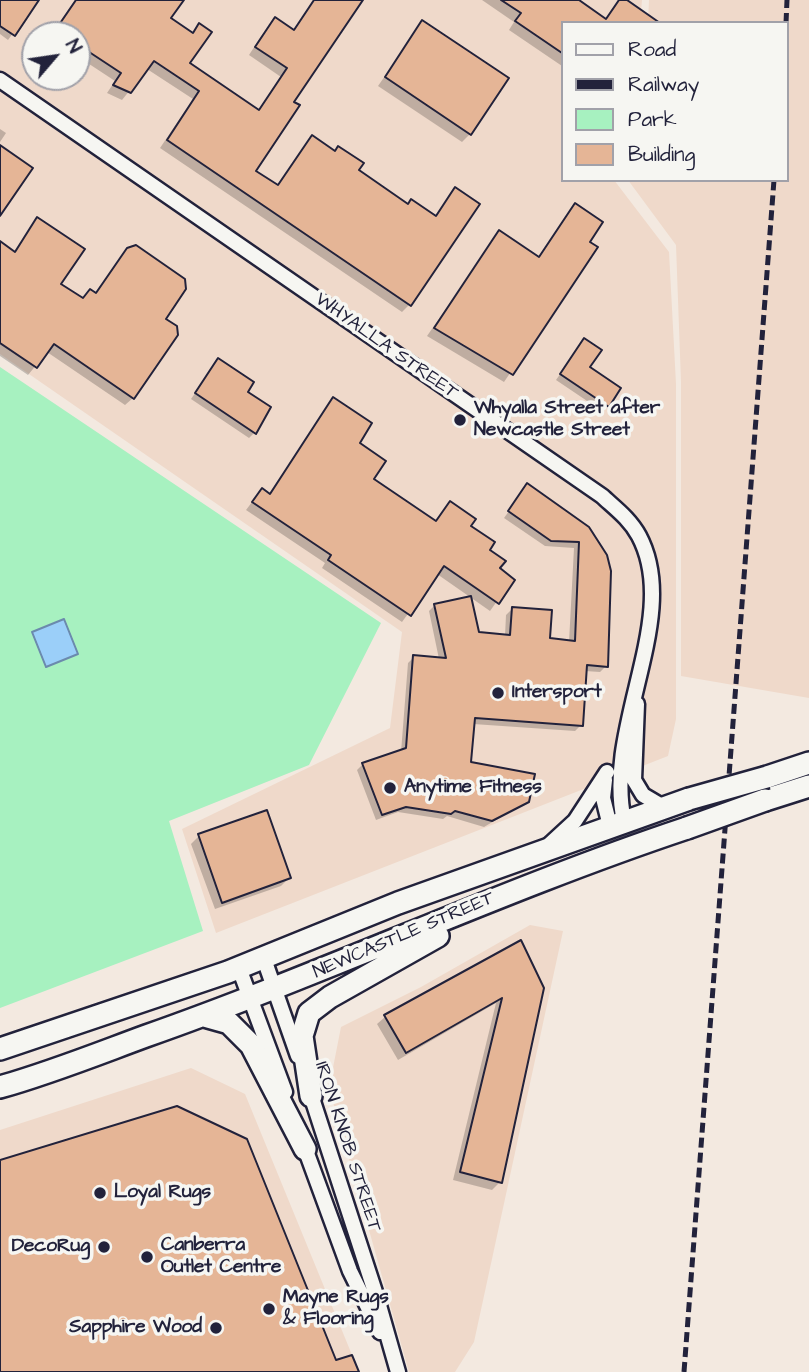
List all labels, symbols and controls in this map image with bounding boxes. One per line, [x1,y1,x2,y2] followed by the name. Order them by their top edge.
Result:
[21,21,91,91] north arrow
[560,21,788,182] legend
[58,35,88,58] text: N
[628,35,676,64] text: Road
[628,70,699,99] text: Railway
[628,105,677,134] text: Park
[628,140,695,169] text: Building
[310,289,462,405] street label: WHYALLA STREET
[474,398,660,442] place label: Whyalla Street after Newcastle Street
[452,412,468,428] marker: Whyalla Street after Newcastle Street
[512,682,602,704] place label: Intersport
[490,685,506,701] marker: Intersport
[404,777,542,799] place label: Anytime Fitness
[382,780,398,796] marker: Anytime Fitness
[310,887,498,985] street label: NEWCASTLE STREET
[309,1059,385,1235] street label: IRON KNOB STREET
[114,1182,211,1204] place label: Loyal Rugs
[92,1185,108,1201] marker: Loyal Rugs
[161,1235,281,1279] place label: Canberra Outlet Centre
[12,1236,90,1258] place label: DecoRug
[96,1239,112,1255] marker: DecoRug
[139,1249,155,1265] marker: Canberra Outlet Centre
[283,1287,389,1331] place label: Mayne Rugs & Flooring
[261,1301,277,1317] marker: Mayne Rugs & Flooring
[69,1317,202,1339] place label: Sapphire Wood
[208,1320,224,1336] marker: Sapphire Wood

